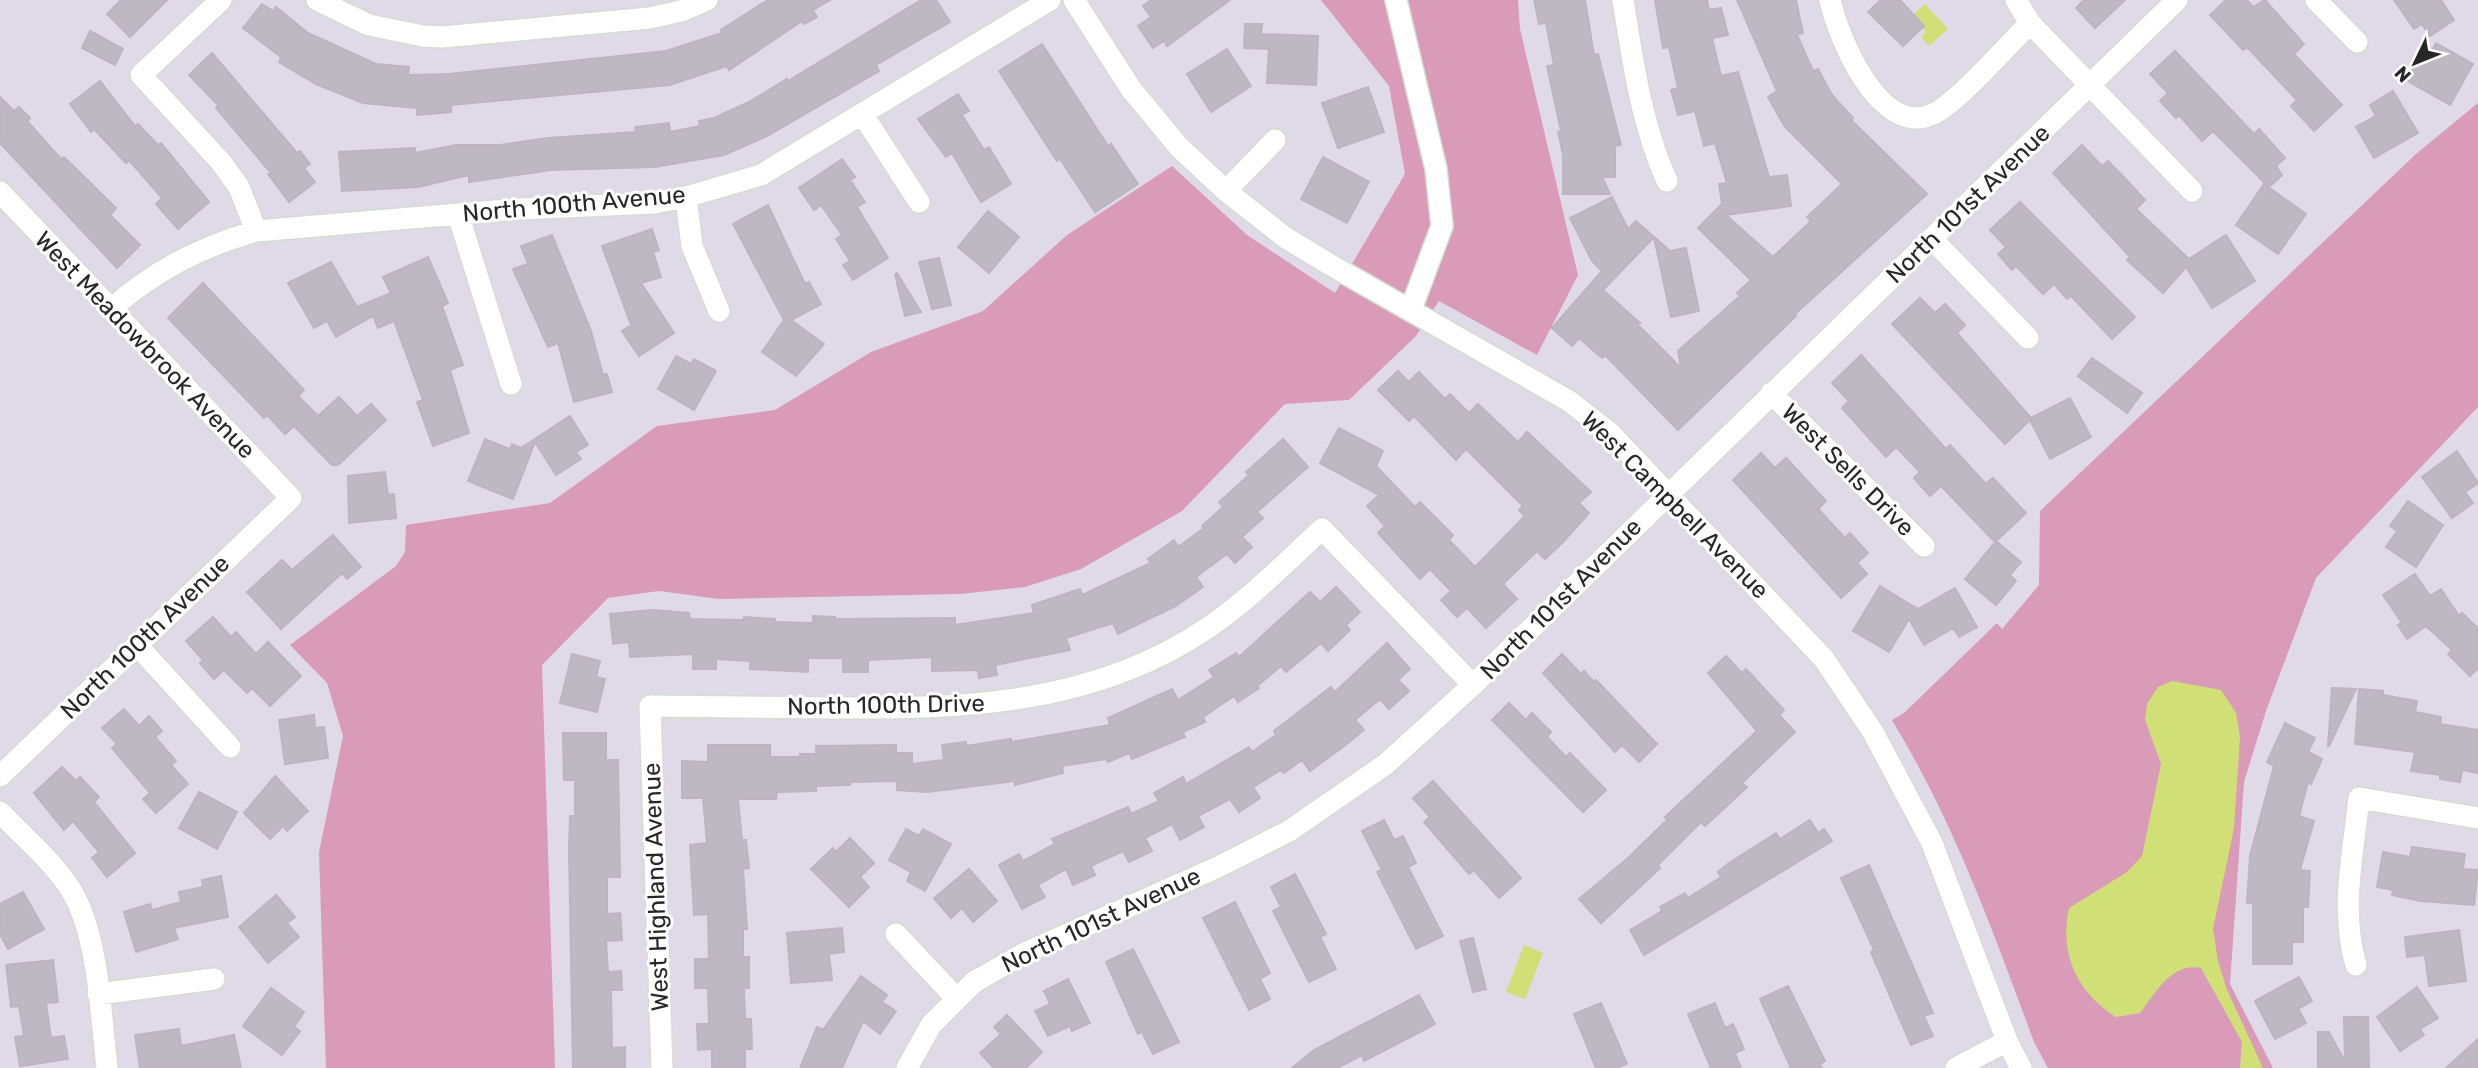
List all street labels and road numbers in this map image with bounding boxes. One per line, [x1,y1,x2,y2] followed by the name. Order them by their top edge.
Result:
[1881,119,2055,289] street label: North 101st Avenue
[461,180,687,228] street label: North 100th Avenue
[29,226,261,464] street label: West Meadowbrook Avenue
[1776,398,1920,542] street label: West Sells Drive
[1576,406,1774,604] street label: West Campbell Avenue
[1475,513,1647,685] street label: North 101st Avenue
[55,549,235,725] street label: North 100th Avenue
[787,689,985,721] street label: North 100th Drive
[638,762,674,1012] street label: West Highland Avenue
[997,862,1205,978] street label: North 101st Avenue

